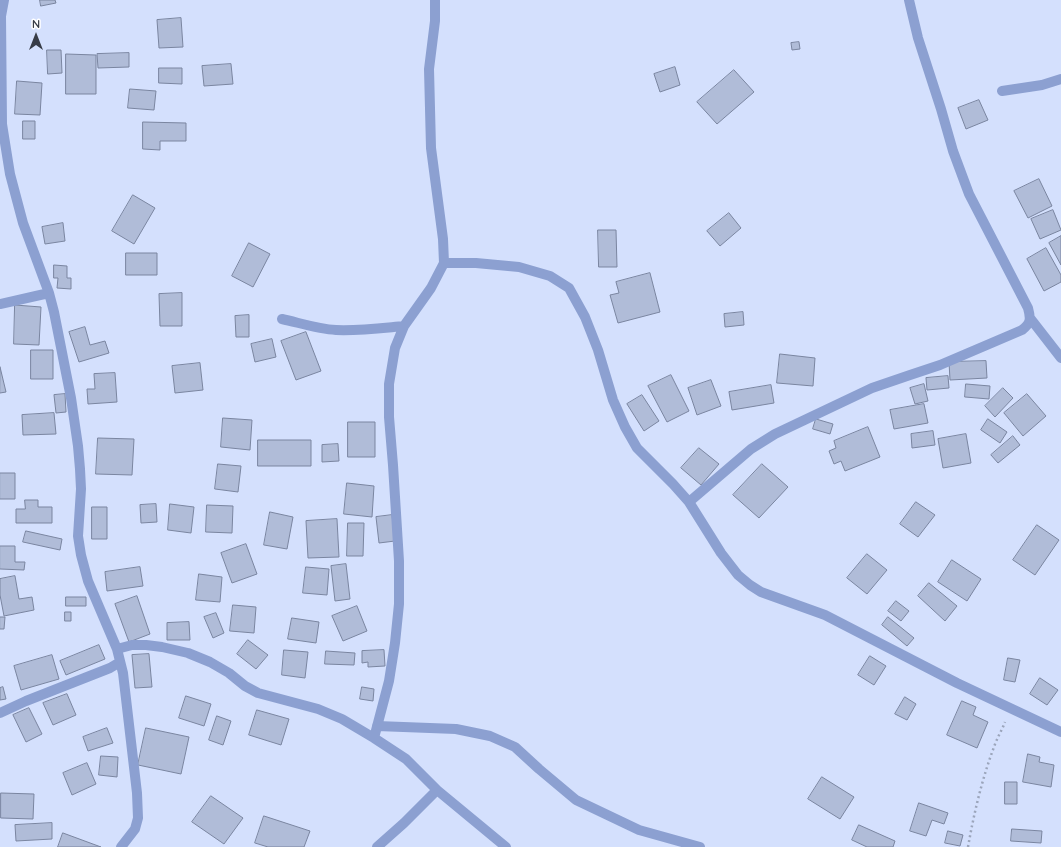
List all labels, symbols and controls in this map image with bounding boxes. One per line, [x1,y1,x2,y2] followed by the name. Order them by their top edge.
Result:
[16,16,56,56] north arrow
[32,17,40,31] text: N

